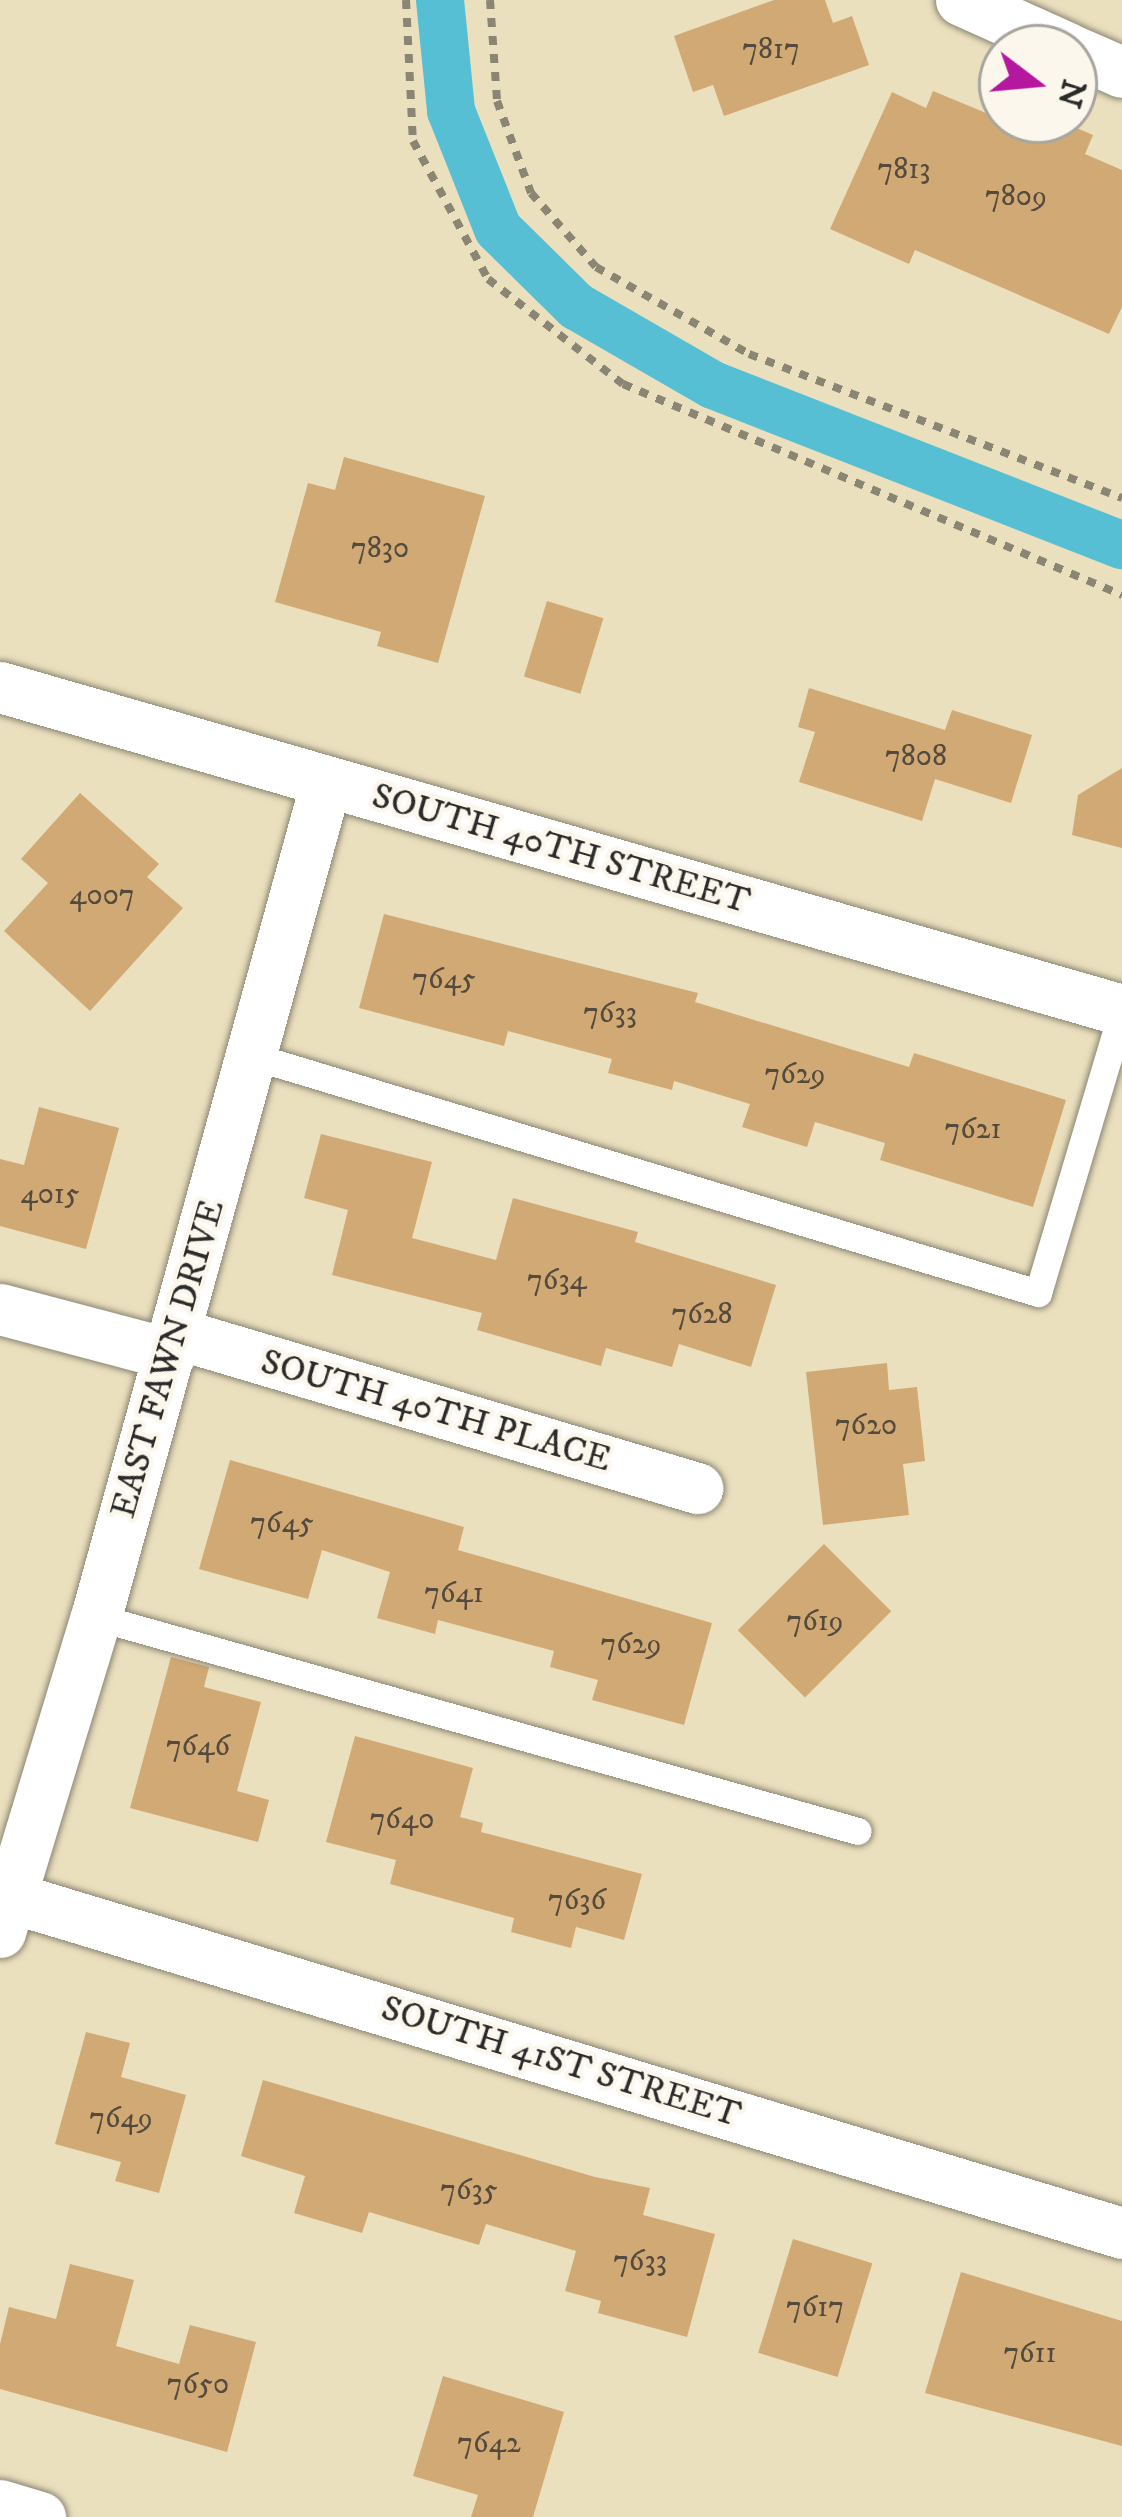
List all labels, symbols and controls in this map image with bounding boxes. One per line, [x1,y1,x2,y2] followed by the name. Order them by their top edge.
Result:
[978,24,1098,144] north arrow
[742,32,800,68] house number: 7817
[1047,75,1094,112] text: N
[877,152,931,188] house number: 7813
[985,179,1047,215] house number: 7809
[351,531,409,567] house number: 7830
[885,739,947,775] house number: 7808
[367,774,755,924] street label: SOUTH 40TH STREET
[69,878,135,914] house number: 4007
[412,962,476,998] house number: 7645
[583,996,637,1032] house number: 7633
[764,1057,826,1093] house number: 7629
[944,1112,1002,1148] house number: 7621
[20,1177,80,1213] house number: 4015
[102,1195,234,1523] street label: EAST FAWN DRIVE
[527,1263,587,1299] house number: 7634
[671,1297,733,1333] house number: 7628
[256,1340,616,1482] street label: SOUTH 40TH PLACE
[835,1408,897,1444] house number: 7620
[250,1506,314,1542] house number: 7645
[424,1576,484,1612] house number: 7641
[786,1604,844,1640] house number: 7619
[600,1627,662,1663] house number: 7629
[166,1729,230,1765] house number: 7646
[370,1802,434,1838] house number: 7640
[548,1883,606,1919] house number: 7636
[376,1987,746,2137] street label: SOUTH 41ST STREET
[89,2101,153,2137] house number: 7649
[440,2173,498,2209] house number: 7635
[613,2244,667,2280] house number: 7633
[786,2290,844,2326] house number: 7617
[1003,2336,1057,2372] house number: 7611
[167,2367,229,2403] house number: 7650
[457,2426,521,2462] house number: 7642

